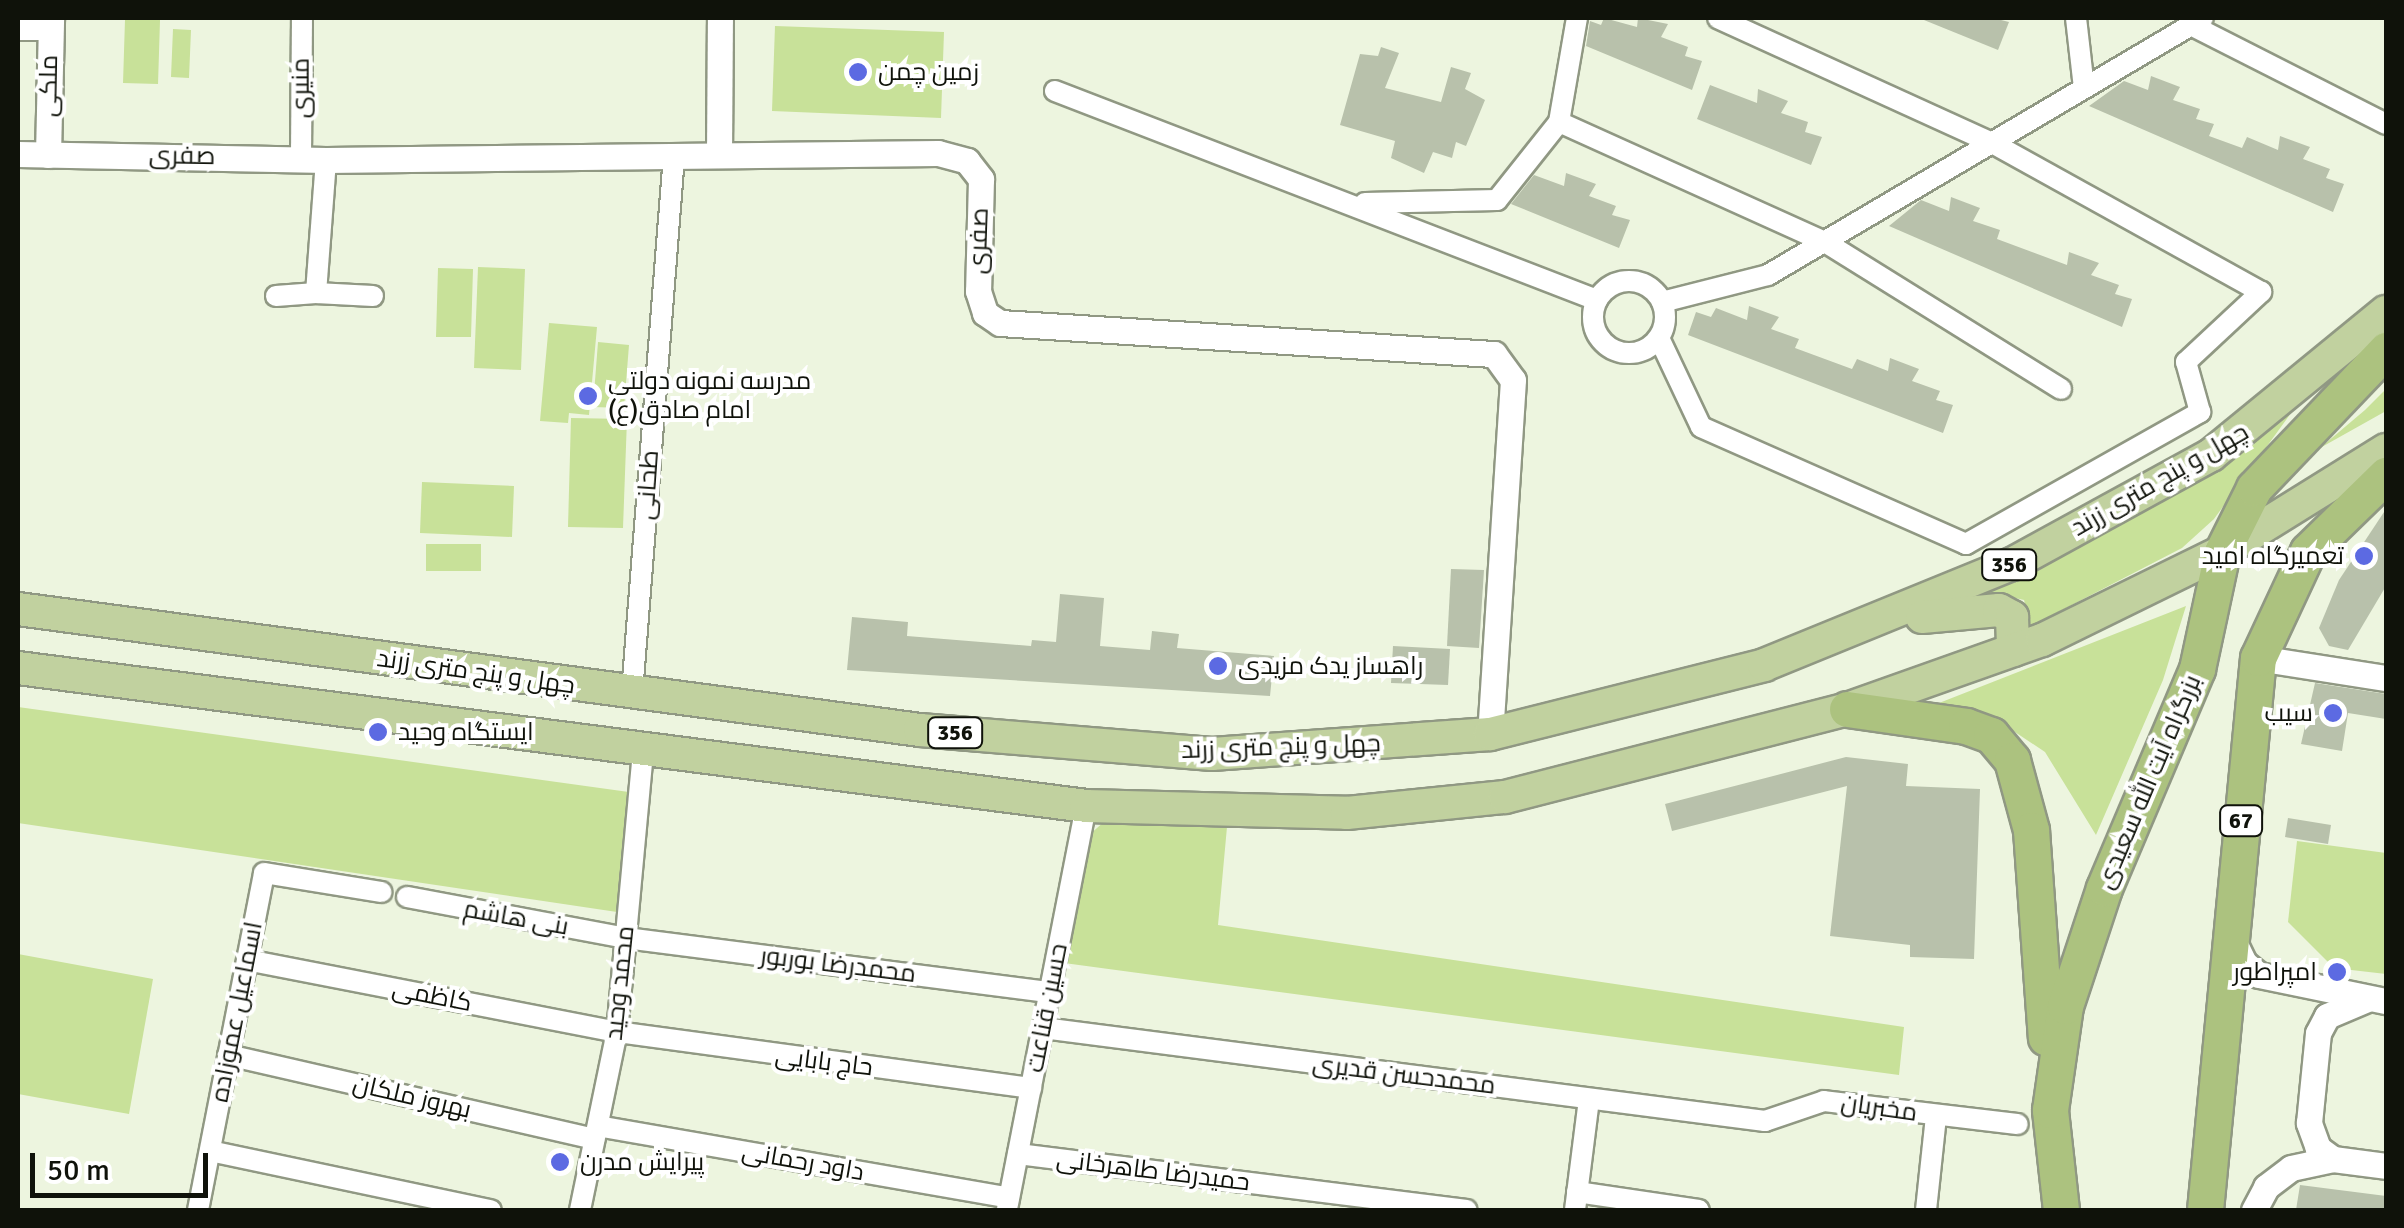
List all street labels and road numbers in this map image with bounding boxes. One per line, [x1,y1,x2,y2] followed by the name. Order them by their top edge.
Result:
[33,55,65,117] street label: ملکی
[286,58,316,118] street label: منیری
[149,140,215,172] street label: صفری
[963,207,995,275] street label: صفری
[2066,417,2254,543] street label: چهل و پنج متری زرند
[631,449,665,521] street label: طحانی
[1979,548,2039,582] road number: 356
[375,643,577,701] street label: چهل و پنج متری زرند
[2090,670,2208,894] street label: بزرگراه آیت الله سعیدی
[925,716,985,750] road number: 356
[1181,729,1381,765] street label: چهل و پنج متری زرند
[2218,804,2264,838] road number: 67
[461,894,571,942] street label: بنی هاشم
[205,919,269,1105] street label: اسماعیل عموزاده
[599,924,641,1042] street label: محمد وحید
[758,941,918,989] street label: محمدرضا بوربور
[1020,941,1074,1075] street label: حسین قناعت
[390,974,474,1018] street label: کاظمی
[773,1041,875,1083] street label: حاج بابایی
[1311,1049,1497,1101] street label: محمدحسن قدیری
[350,1069,474,1125] street label: بهروز ملکان
[1839,1088,1919,1128] street label: مخبریان
[740,1137,866,1187] street label: داود رحمانی
[1054,1144,1252,1198] street label: حمیدرضا طاهرخانی

